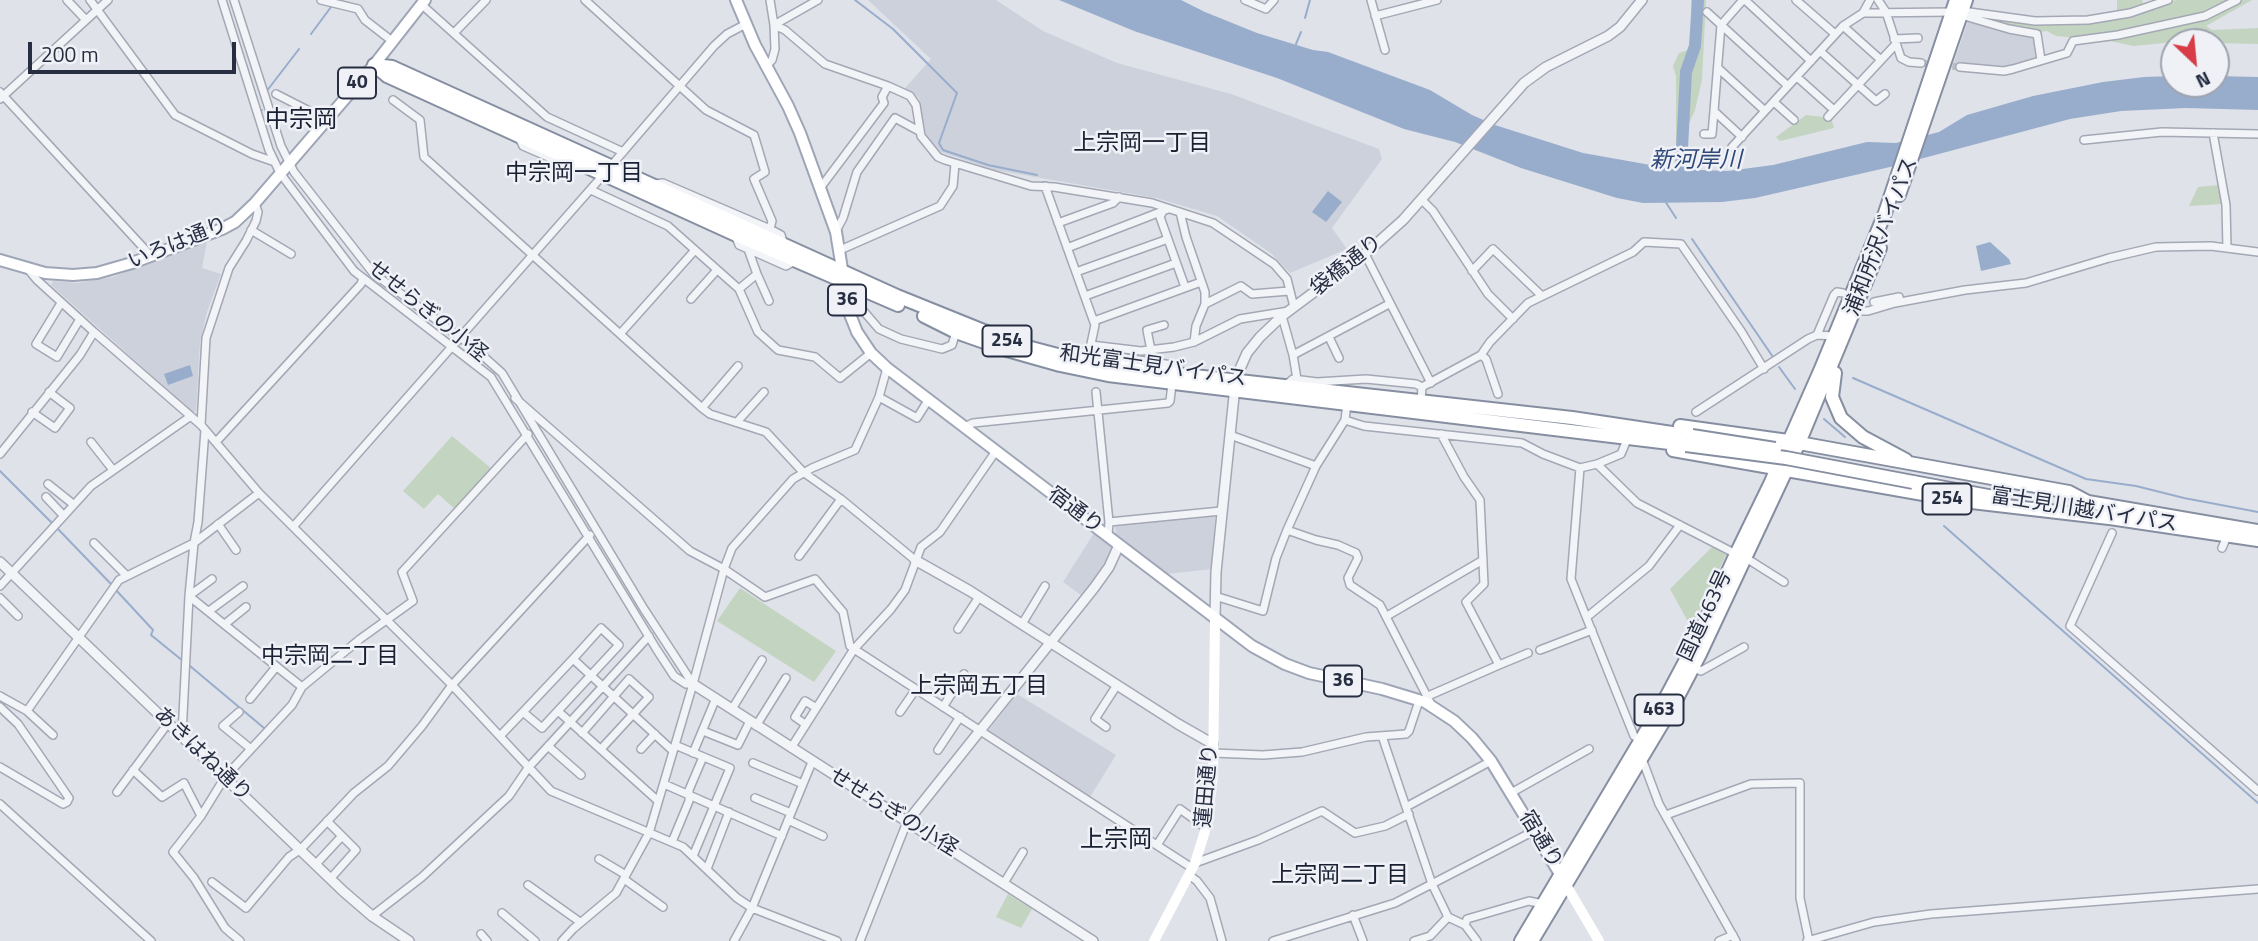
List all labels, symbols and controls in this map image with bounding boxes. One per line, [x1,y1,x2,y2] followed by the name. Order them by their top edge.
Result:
[32,28,240,72] scale bar
[2160,28,2230,98] north arrow
[41,38,98,70] text: 200 m
[2191,65,2216,96] text: N
[338,68,376,99] road number: 40
[265,107,337,135] district label: 中宗岡
[1073,130,1211,158] district label: 上宗岡一丁目
[1650,147,1742,175] water label: 新河岸川
[1840,154,1924,320] street label: 浦和所沢バイパス
[505,160,643,188] district label: 中宗岡一丁目
[125,213,231,275] street label: いろは通り
[1306,230,1388,302] street label: 袋橋通り
[362,256,492,368] street label: せせらぎの小径
[828,284,866,316] road number: 36
[982,326,1032,356] road number: 254
[1058,341,1248,393] street label: 和光富士見バイパス
[1042,482,1108,540] street label: 宿通り
[1923,484,1972,514] road number: 254
[1989,484,2179,538] street label: 富士見川越バイパス
[1674,566,1738,666] street label: 国道463号
[261,643,399,671] district label: 中宗岡二丁目
[1324,666,1362,696] road number: 36
[910,673,1048,701] district label: 上宗岡五丁目
[1634,694,1684,726] road number: 463
[148,702,256,808] street label: あきはね通り
[1192,743,1224,829] street label: 蓮田通り
[824,763,962,863] street label: せせらぎの小径
[1513,807,1567,873] street label: 宿通り
[1080,827,1152,855] district label: 上宗岡
[1271,862,1409,890] district label: 上宗岡二丁目

